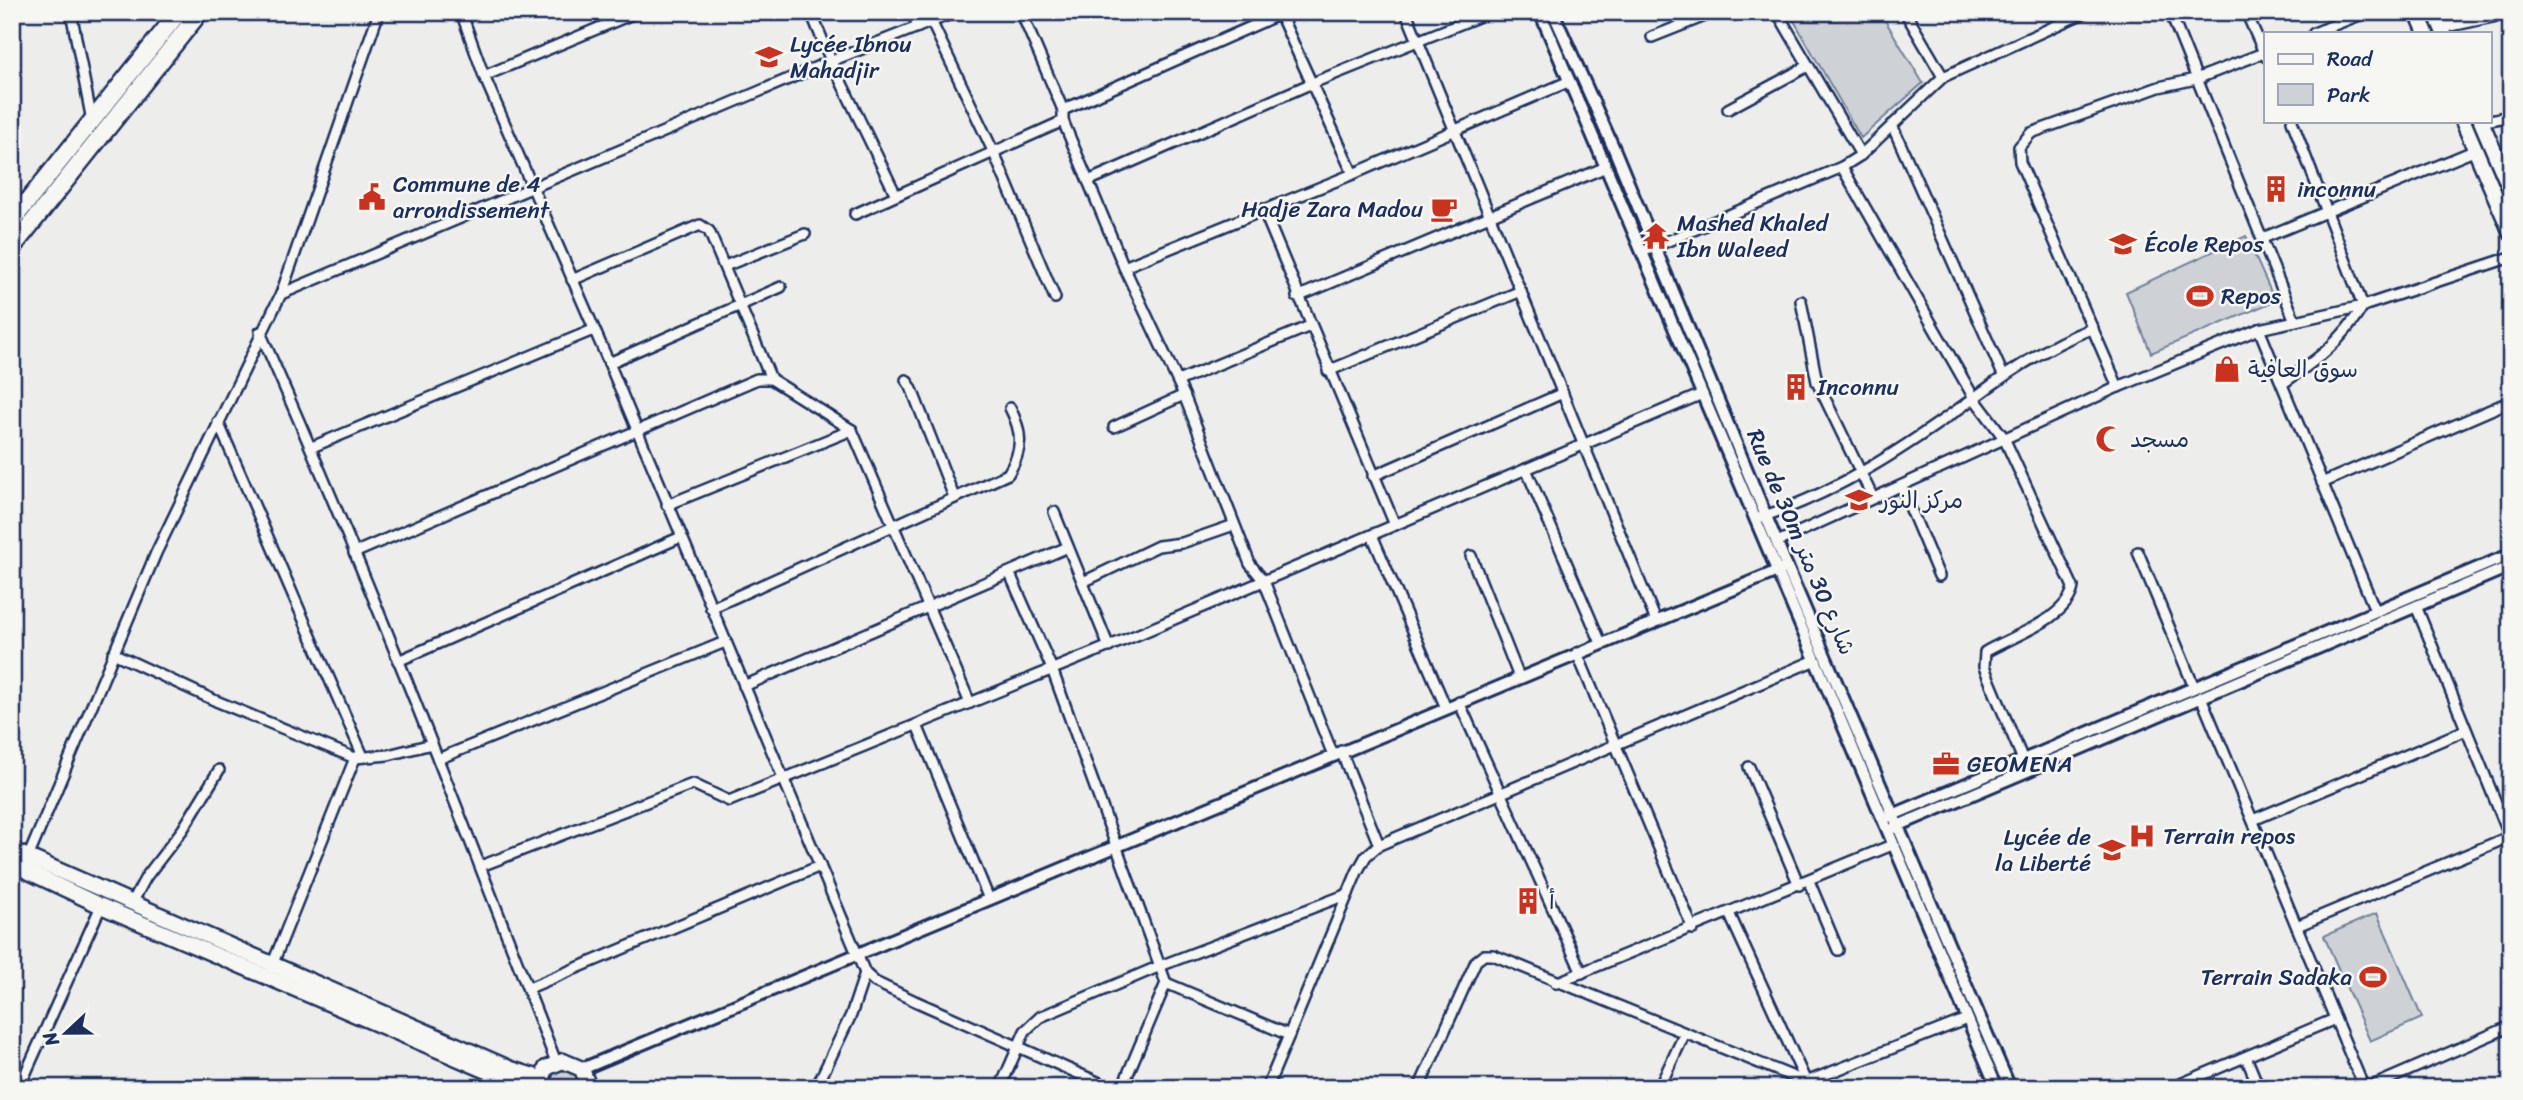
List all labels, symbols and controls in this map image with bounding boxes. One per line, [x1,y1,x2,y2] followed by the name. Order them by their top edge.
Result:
[790,24,911,91] place label: Lycée Ibnou Mahadjir
[2264,32,2492,122] legend
[2327,40,2374,78] text: Road
[754,42,784,72] school or university icon: Lycée Ibnou Mahadjir
[2327,76,2370,114] text: Park
[393,164,551,231] place label: Commune de 4 arrondissement
[2297,169,2376,210] place label: inconnu
[2261,174,2291,204] building icon: inconnu
[357,182,387,212] public building icon: Commune de 4 arrondissement
[1241,189,1424,230] place label: Hadje Zara Madou
[1429,194,1459,224] cafe icon: Hadje Zara Madou
[1676,203,1830,270] place label: Mashed Khaled Ibn Waleed
[1641,221,1671,251] temple icon: Mashed Khaled Ibn Waleed
[2144,224,2264,265] place label: École Repos
[2108,229,2138,259] school or university icon: École Repos
[2221,276,2282,317] place label: Repos
[2185,281,2215,311] sports icon: Repos
[2248,349,2358,390] place label: سوق العافية
[2212,354,2242,384] shop icon: سوق العافية
[1816,367,1900,408] place label: Inconnu
[1781,372,1811,402] building icon: Inconnu
[2130,419,2189,460] place label: مسجد
[1735,422,1867,662] street label: Rue de 30m شارع 30 متر
[2094,424,2124,454] mosque icon: مسجد
[1878,480,1963,521] place label: مركز النور
[1844,485,1874,515] school or university icon: مركز النور
[1967,744,2073,785] place label: GEOMENA
[1931,749,1961,779] office icon: GEOMENA
[2163,816,2296,857] place label: Terrain repos
[1995,817,2091,884] place label: Lycée de la Liberté
[2127,821,2157,851] hospital icon: Terrain repos
[2097,835,2127,865] school or university icon: Lycée de la Liberté
[1549,881,1555,922] place label: أ
[1513,886,1543,916] building icon: أ
[2201,957,2352,998] place label: Terrain Sadaka
[2358,962,2388,992] sports icon: Terrain Sadaka
[32,998,102,1068] north arrow
[33,1026,69,1052] text: N

